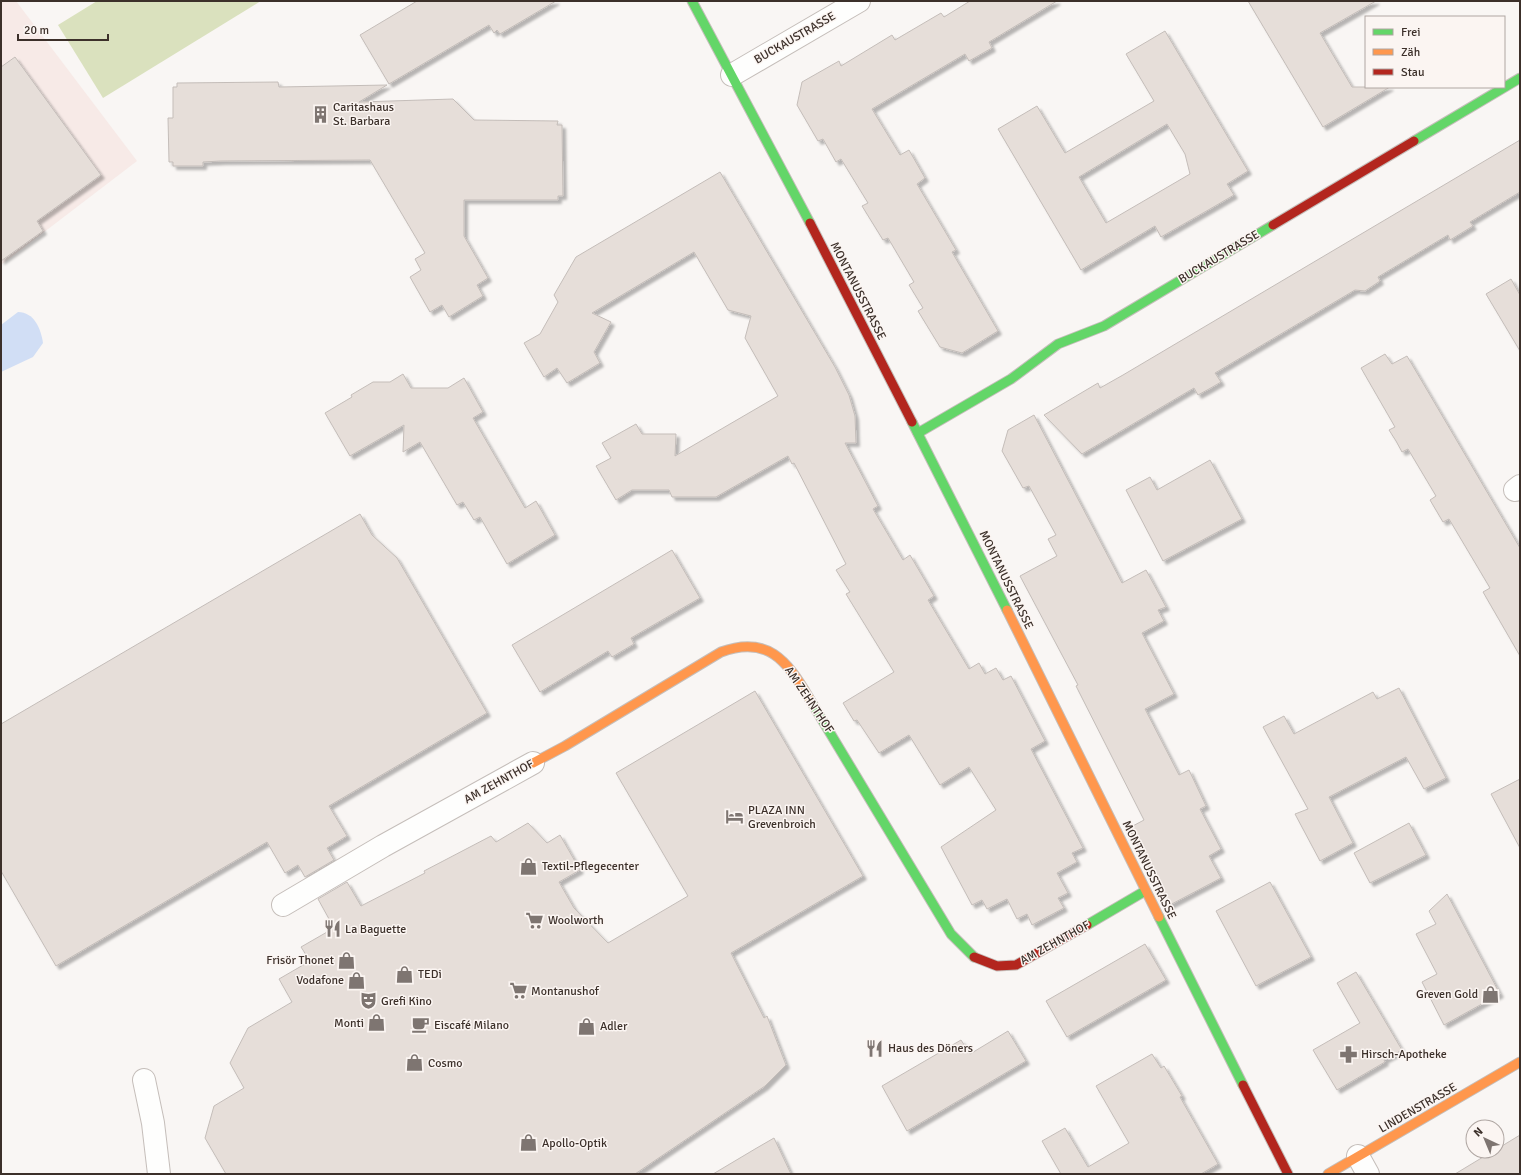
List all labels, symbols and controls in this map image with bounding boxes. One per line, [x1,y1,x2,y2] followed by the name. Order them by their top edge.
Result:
[752,8,839,67] street label: BUCKAUSTRASSE
[18,16,108,42] scale bar
[1365,16,1505,88] legend
[24,23,49,38] text: 20 m
[1401,25,1420,40] text: Frei
[1401,45,1420,60] text: Zäh
[1401,65,1425,80] text: Stau
[333,100,394,129] place label: Caritashaus St. Barbara
[310,104,330,124] building icon: Caritashaus St. Barbara
[1176,227,1262,287] street label: BUCKAUSTRASSE
[827,239,889,343] street label: MONTANUSSTRASSE
[976,528,1037,632] street label: MONTANUSSTRASSE
[781,664,837,736] street label: AM ZEHNTHOF
[461,757,537,807] street label: AM ZEHNTHOF
[748,803,816,832] place label: PLAZA INN Grevenbroich
[725,807,745,827] hotel icon: PLAZA INN Grevenbroich
[1119,818,1180,922] street label: MONTANUSSTRASSE
[519,856,539,876] shop icon: Textil-Pflegecenter
[542,859,639,874] place label: Textil-Pflegecenter
[525,910,545,930] supermarket icon: Woolworth
[548,913,604,928] place label: Woolworth
[1017,918,1093,968] street label: AM ZEHNTHOF
[322,919,342,939] restaurant icon: La Baguette
[345,922,406,937] place label: La Baguette
[337,950,357,970] shop icon: Frisör Thonet
[266,953,334,968] place label: Frisör Thonet
[395,964,415,984] shop icon: TEDi
[418,967,442,982] place label: TEDi
[347,970,367,990] shop icon: Vodafone
[296,973,344,988] place label: Vodafone
[508,981,528,1001] supermarket icon: Montanushof
[531,984,600,999] place label: Montanushof
[1481,984,1501,1004] shop icon: Greven Gold
[1416,987,1478,1002] place label: Greven Gold
[358,991,378,1011] theatre icon: Grefi Kino
[381,994,432,1009] place label: Grefi Kino
[367,1013,387,1033] shop icon: Monti
[411,1015,431,1035] cafe icon: Eiscafé Milano
[334,1016,364,1031] place label: Monti
[577,1016,597,1036] shop icon: Adler
[434,1018,509,1033] place label: Eiscafé Milano
[600,1019,628,1034] place label: Adler
[865,1038,885,1058] restaurant icon: Haus des Döners
[888,1041,973,1056] place label: Haus des Döners
[1338,1044,1358,1064] pharmacy icon: Hirsch-Apotheke
[1361,1047,1447,1062] place label: Hirsch-Apotheke
[405,1053,425,1073] shop icon: Cosmo
[428,1056,462,1071] place label: Cosmo
[1376,1080,1460,1136] street label: LINDENSTRASSE
[1465,1119,1505,1159] north arrow
[1471,1125,1486,1140] text: N
[519,1133,539,1153] shop icon: Apollo-Optik
[542,1136,607,1151] place label: Apollo-Optik

